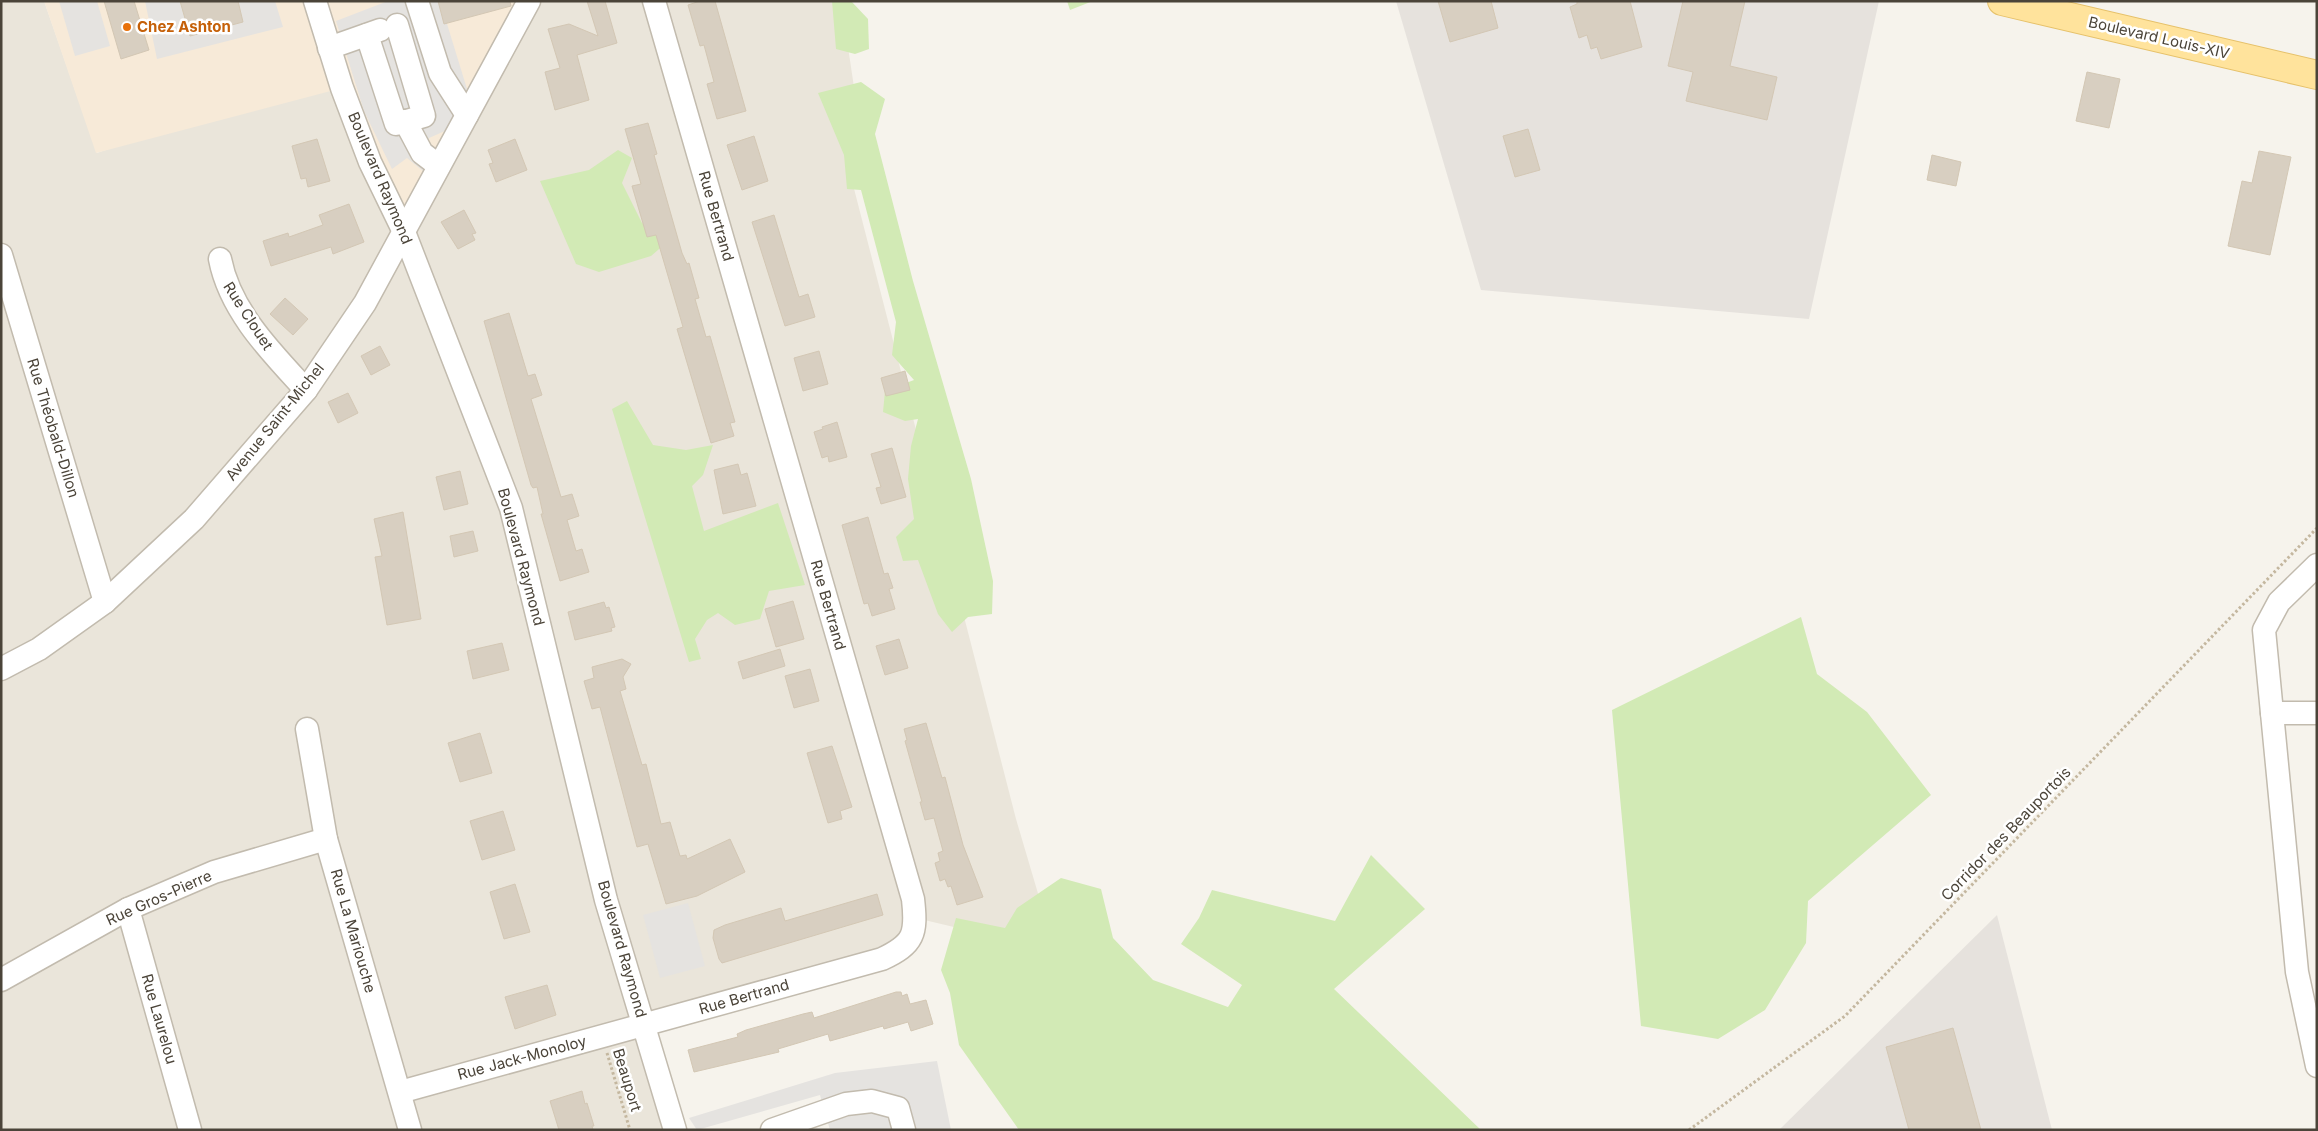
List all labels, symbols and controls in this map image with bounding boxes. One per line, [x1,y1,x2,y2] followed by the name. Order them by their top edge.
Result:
[2087,12,2232,63] street label: Boulevard Louis-XIV
[137,17,231,36] place label: Chez Ashton
[121,21,133,33] marker: Chez Ashton
[344,109,417,247] street label: Boulevard Raymond
[695,169,738,263] street label: Rue Bertrand
[219,278,278,354] street label: Rue Clouet
[23,356,84,500] street label: Rue Théobald-Dillon
[221,359,328,484] street label: Avenue Saint-Michel
[494,486,549,628] street label: Boulevard Raymond
[807,558,850,652] street label: Rue Bertrand
[1937,763,2075,905] street label: Corridor des Beauportois
[103,866,215,929] street label: Rue Gros-Pierre
[327,867,380,995] street label: Rue La Mariouche
[594,878,651,1020] street label: Boulevard Raymond
[138,972,181,1066] street label: Rue Laurelou
[697,975,791,1018] street label: Rue Bertrand
[455,1031,589,1084] street label: Rue Jack-Monoloy
[609,1046,646,1114] street label: Beauport

